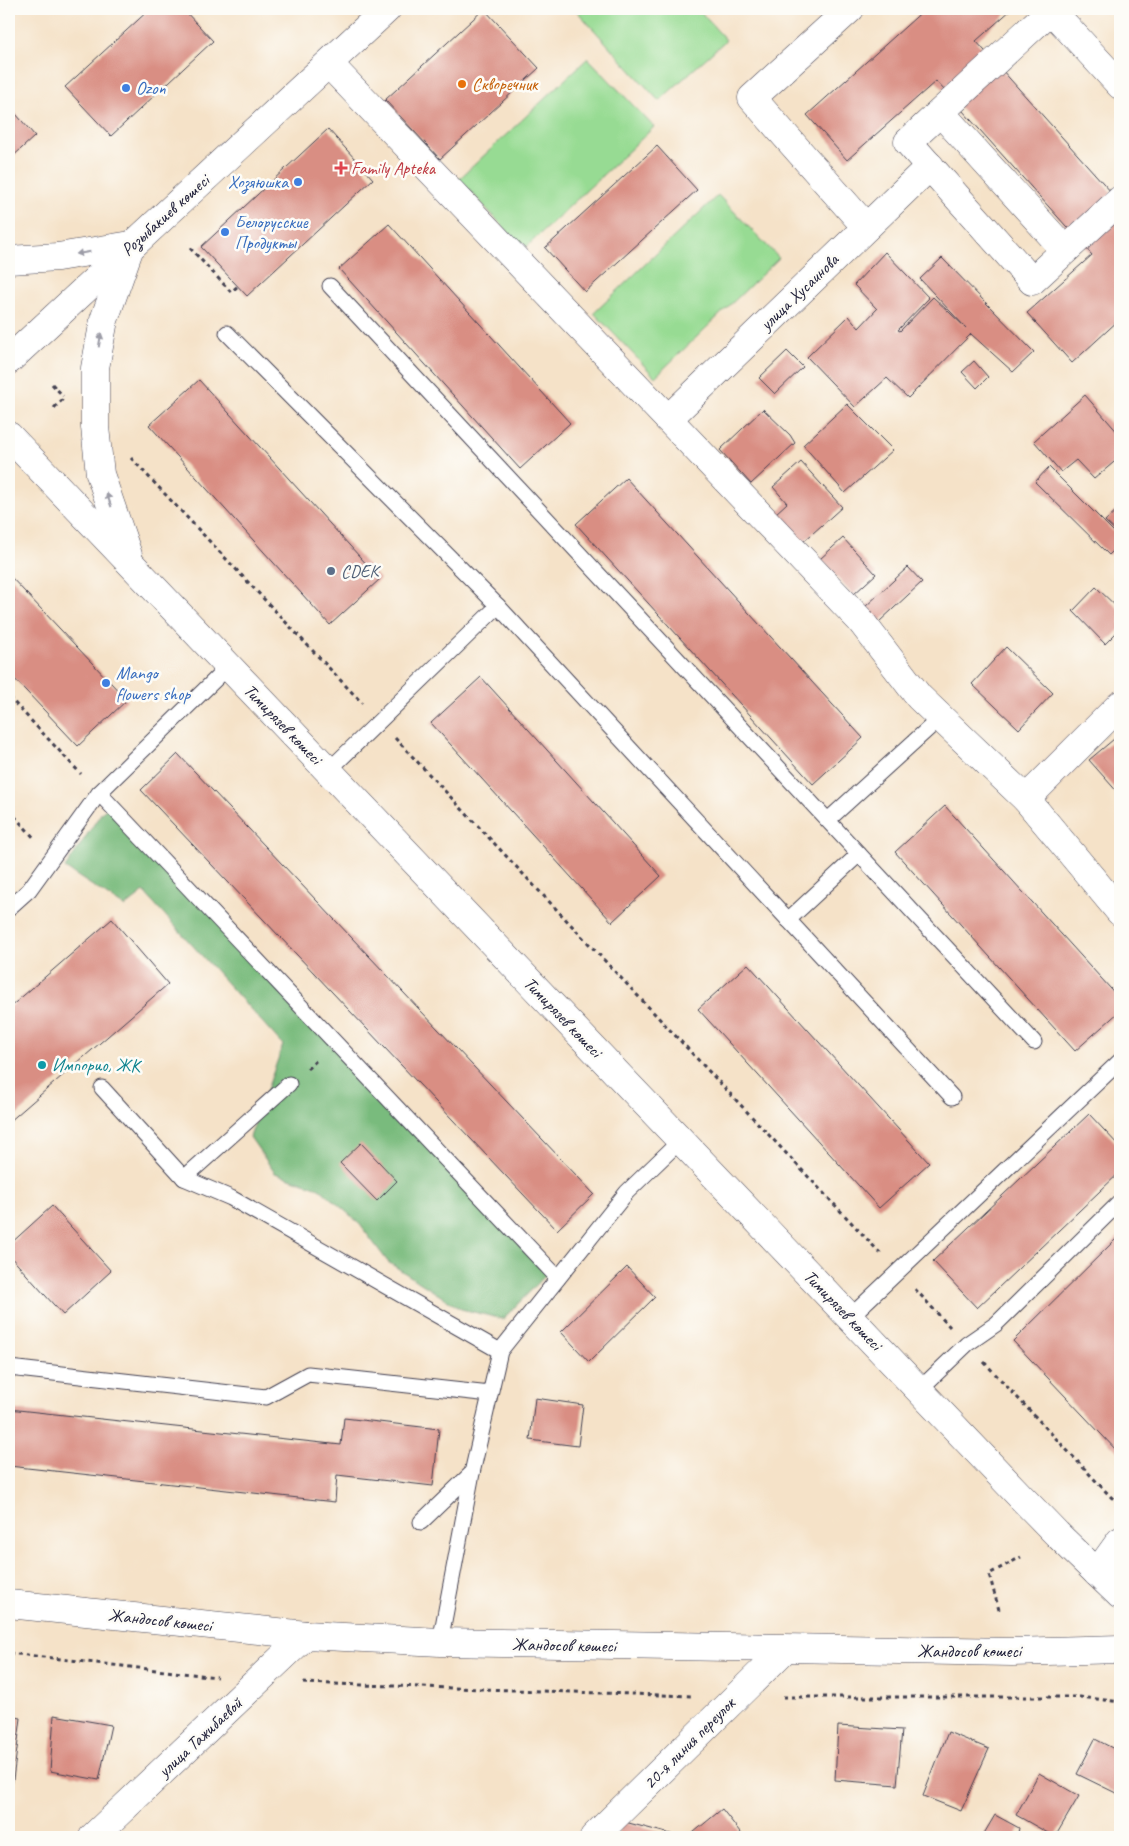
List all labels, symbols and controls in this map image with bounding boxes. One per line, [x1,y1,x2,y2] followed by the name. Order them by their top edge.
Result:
[472,73,539,95] place label: Скворечник
[136,77,166,99] place label: Ozon
[456,78,468,90] marker: Скворечник
[120,82,132,94] marker: Ozon
[351,157,437,179] place label: Family Apteka
[335,162,347,174] marker: Family Apteka
[116,168,216,261] street label: Розыбакиев көшесі
[228,171,289,194] place label: Хозяюшка
[292,176,304,188] marker: Хозяюшка
[235,211,309,254] place label: Белорусские Продукты
[219,226,231,238] marker: Белорусские Продукты
[754,248,844,336] street label: улица Хусаинова
[75,250,91,258] one-way arrow
[97,332,105,348] one-way arrow
[105,493,112,508] one-way arrow
[341,560,381,582] place label: CDEK
[325,565,337,577] marker: CDEK
[116,662,191,705] place label: Mango flowers shop
[100,677,112,689] marker: Mango flowers shop
[239,679,329,771] street label: Тимирязев көшесі
[519,972,609,1064] street label: Тимирязев көшесі
[52,1054,143,1076] place label: Импорио, ЖК
[36,1059,48,1071] marker: Импорио, ЖК
[799,1265,889,1357] street label: Тимирязев көшесі
[107,1604,216,1637] street label: Жандосов көшесі
[512,1633,619,1657] street label: Жандосов көшесі
[917,1640,1024,1662] street label: Жандосов көшесі
[153,1691,248,1782] street label: улица Тажибаевой
[638,1691,741,1794] street label: 20-я линия переулок

